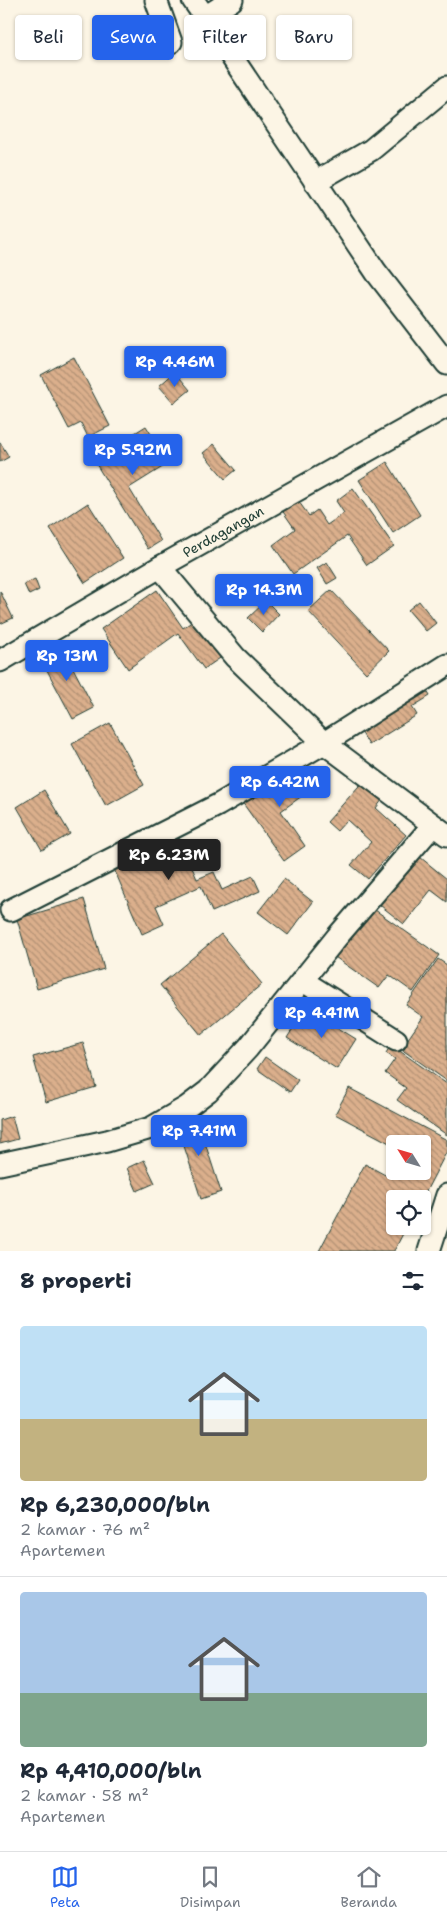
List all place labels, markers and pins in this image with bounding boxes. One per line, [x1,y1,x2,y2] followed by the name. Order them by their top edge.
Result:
[123,346,227,388] pin: Rp 4.46M
[81,434,185,476] pin: Rp 5.92M
[212,574,316,616] pin: Rp 14.3M
[26,640,108,682] pin: Rp 13M
[228,766,332,808] pin: Rp 6.42M
[117,838,221,881] pin: Rp 6.23M
[270,996,374,1039] pin: Rp 4.41M
[147,1114,251,1157] pin: Rp 7.41M

